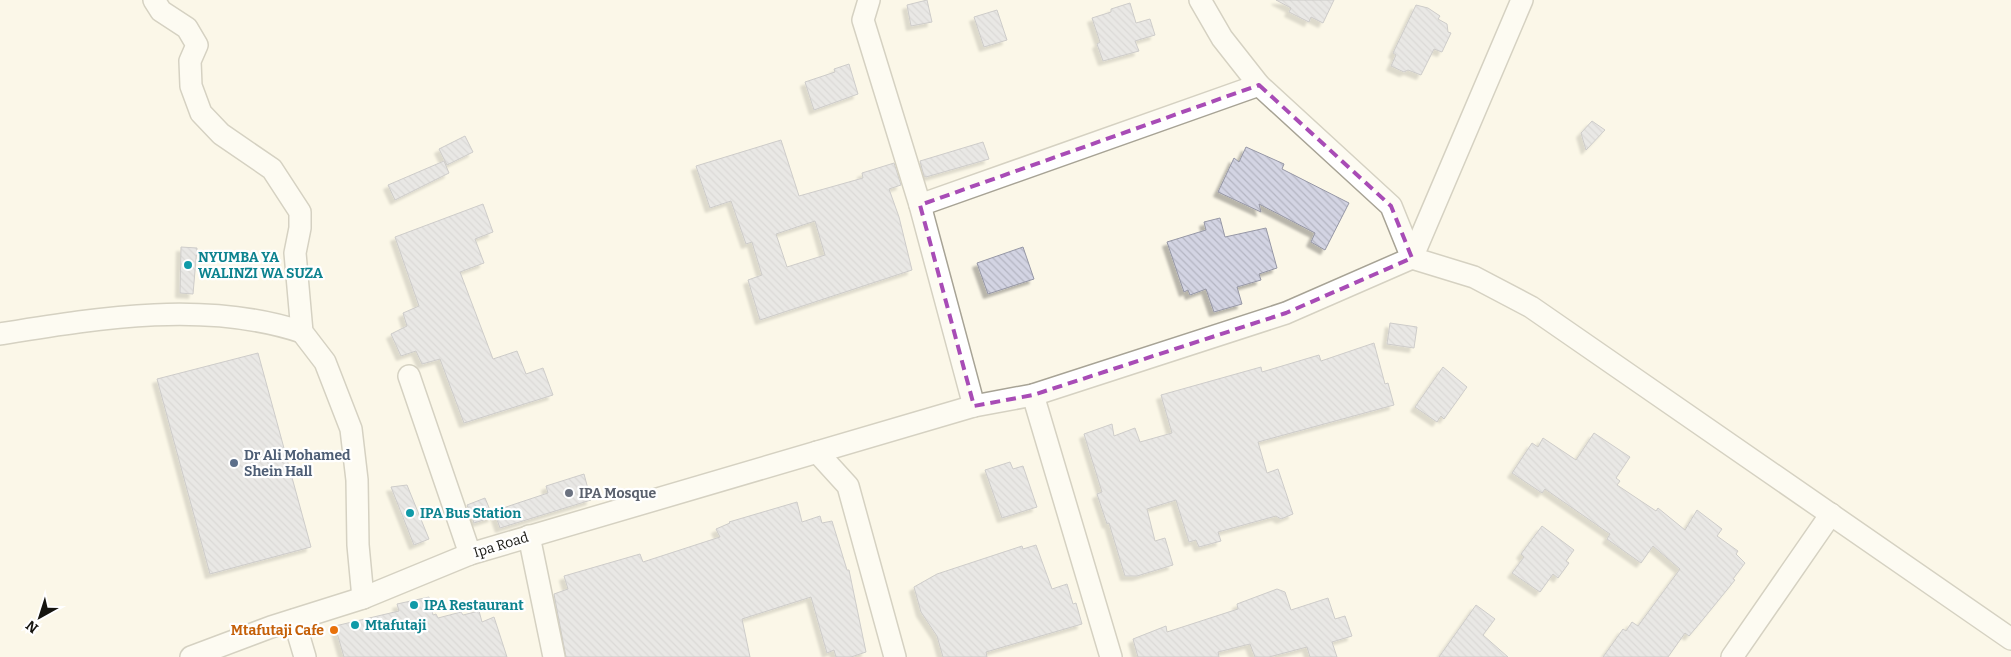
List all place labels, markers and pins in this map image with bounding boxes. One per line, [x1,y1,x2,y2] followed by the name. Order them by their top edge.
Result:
[198,249,323,282] place label: NYUMBA YA WALINZI WA SUZA
[182,259,194,271] marker: NYUMBA YA WALINZI WA SUZA
[244,447,351,480] place label: Dr Ali Mohamed Shein Hall
[228,457,240,469] marker: Dr Ali Mohamed Shein Hall
[579,485,657,502] place label: IPA Mosque
[563,487,575,499] marker: IPA Mosque
[420,505,521,522] place label: IPA Bus Station
[404,507,416,519] marker: IPA Bus Station
[424,597,524,614] place label: IPA Restaurant
[408,599,420,611] marker: IPA Restaurant
[365,617,427,634] place label: Mtafutaji
[349,619,361,631] marker: Mtafutaji
[231,622,324,639] place label: Mtafutaji Cafe
[328,624,340,636] marker: Mtafutaji Cafe

